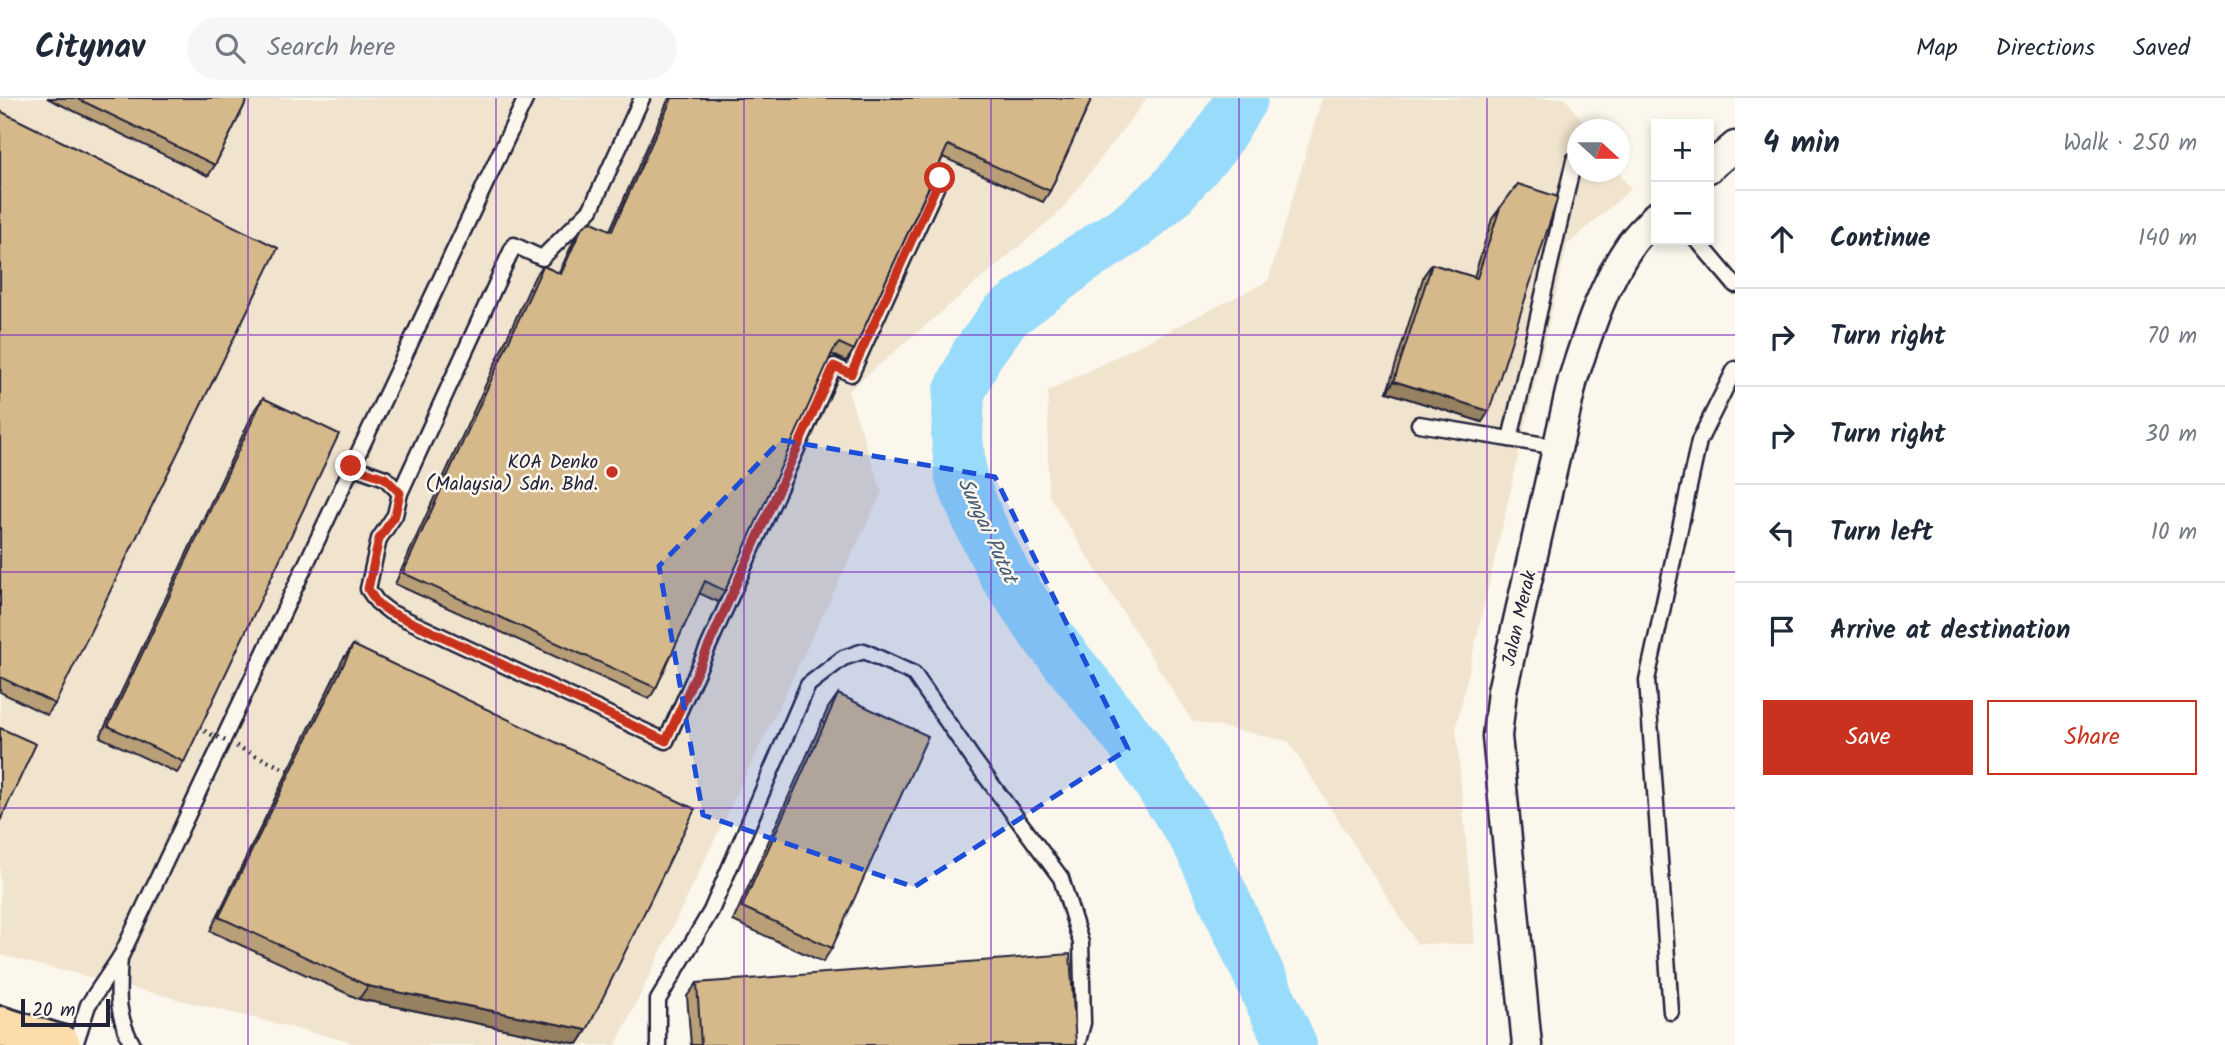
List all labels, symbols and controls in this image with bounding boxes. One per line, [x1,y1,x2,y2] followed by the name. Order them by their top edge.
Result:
[187,17,677,80] search box
[35,22,145,75] text: Citynav
[267,27,395,69] text: Search here
[211,29,249,67] icon: search
[1916,29,1958,68] text: Map
[1996,29,2095,68] text: Directions
[2133,29,2190,68] text: Saved
[1567,119,1630,182] north arrow
[1651,119,1714,245] map controls
[1651,119,1714,182] button: +
[1763,120,1840,168] text: 4 min
[2063,126,2197,162] text: Walk · 250 m
[924,162,955,193] route start
[1651,182,1714,245] button: −
[1830,218,1931,260] text: Continue
[1763,220,1801,258] icon: ahead
[2138,221,2197,257] text: 140 m
[1830,316,1946,358] text: Turn right
[1763,318,1801,356] icon: right
[2147,319,2197,355] text: 70 m
[1830,414,1946,456] text: Turn right
[1763,416,1801,454] icon: right
[2145,417,2197,453] text: 30 m
[426,448,598,500] place label: KOA Denko (Malaysia) Sdn. Bhd.
[335,450,366,481] route end
[604,464,620,480] marker: KOA Denko (Malaysia) Sdn. Bhd.
[948,472,1027,592] water label: Sungai Putat
[1830,512,1933,554] text: Turn left
[1763,514,1801,552] icon: left
[2151,515,2197,551] text: 10 m
[1494,568,1545,669] street label: Jalan Merak
[1830,610,2070,652] text: Arrive at destination
[1763,612,1801,650] icon: arrive
[1763,700,1973,775] button: Save
[1987,700,2197,775] button: Share
[21,996,110,1028] scale bar
[32,996,75,1026] text: 20 m

